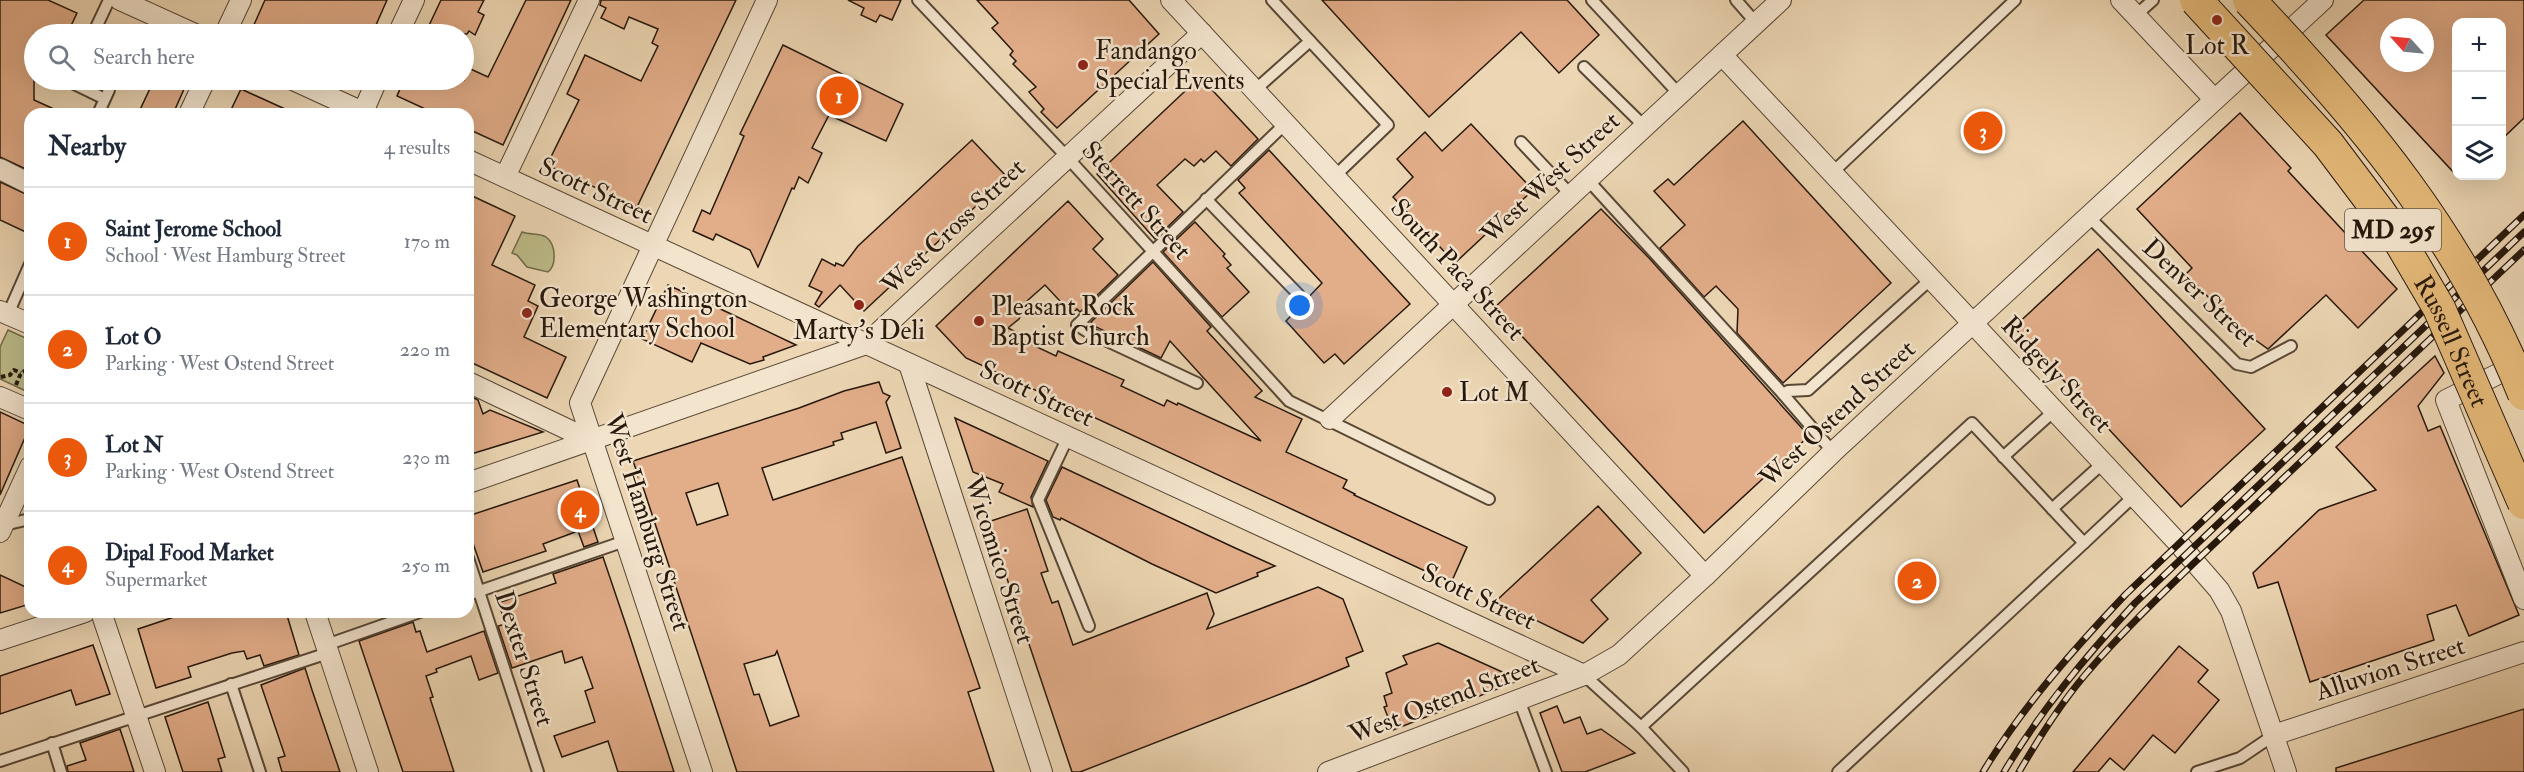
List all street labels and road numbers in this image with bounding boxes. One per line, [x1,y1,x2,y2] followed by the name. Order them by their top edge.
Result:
[1474,105,1627,251] street label: West West Street
[1075,135,1198,267] street label: Sterrett Street
[533,151,658,231] street label: Scott Street
[875,152,1032,302] street label: West Cross Street
[1383,192,1531,347] street label: South Paca Street
[2345,209,2441,251] road number: MD 295
[2135,232,2263,354] street label: Denver Street
[2406,270,2495,412] street label: Russell Street
[1994,310,2118,440] street label: Ridgely Street
[1752,333,1922,495] street label: West Ostend Street
[974,354,1099,434] street label: Scott Street
[597,409,697,635] street label: West Hamburg Street
[957,472,1041,648] street label: Wicomico Street
[1416,557,1541,637] street label: Scott Street
[487,586,561,730] street label: Dexter Street
[2311,630,2469,708] street label: Alluvion Street
[1344,649,1544,751] street label: West Ostend Street

